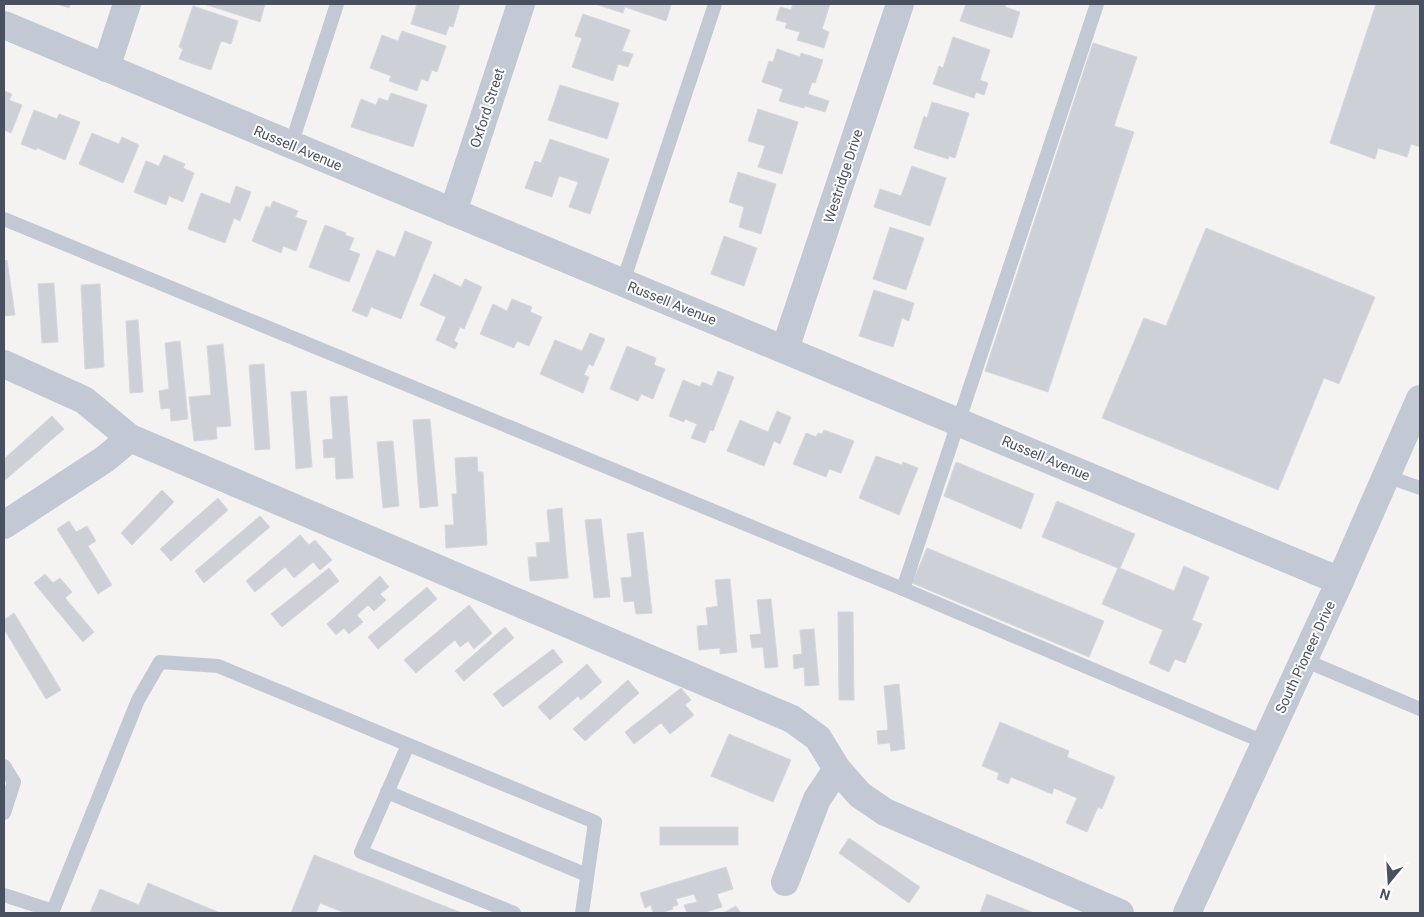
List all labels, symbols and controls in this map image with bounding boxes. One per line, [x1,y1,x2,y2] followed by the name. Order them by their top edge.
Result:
[467,66,507,150] street label: Oxford Street
[251,122,345,174] street label: Russell Avenue
[820,127,866,225] street label: Westridge Drive
[625,278,719,328] street label: Russell Avenue
[999,432,1093,484] street label: Russell Avenue
[1272,598,1338,716] street label: South Pioneer Drive
[1364,857,1414,907] north arrow
[1378,885,1392,904] text: N

